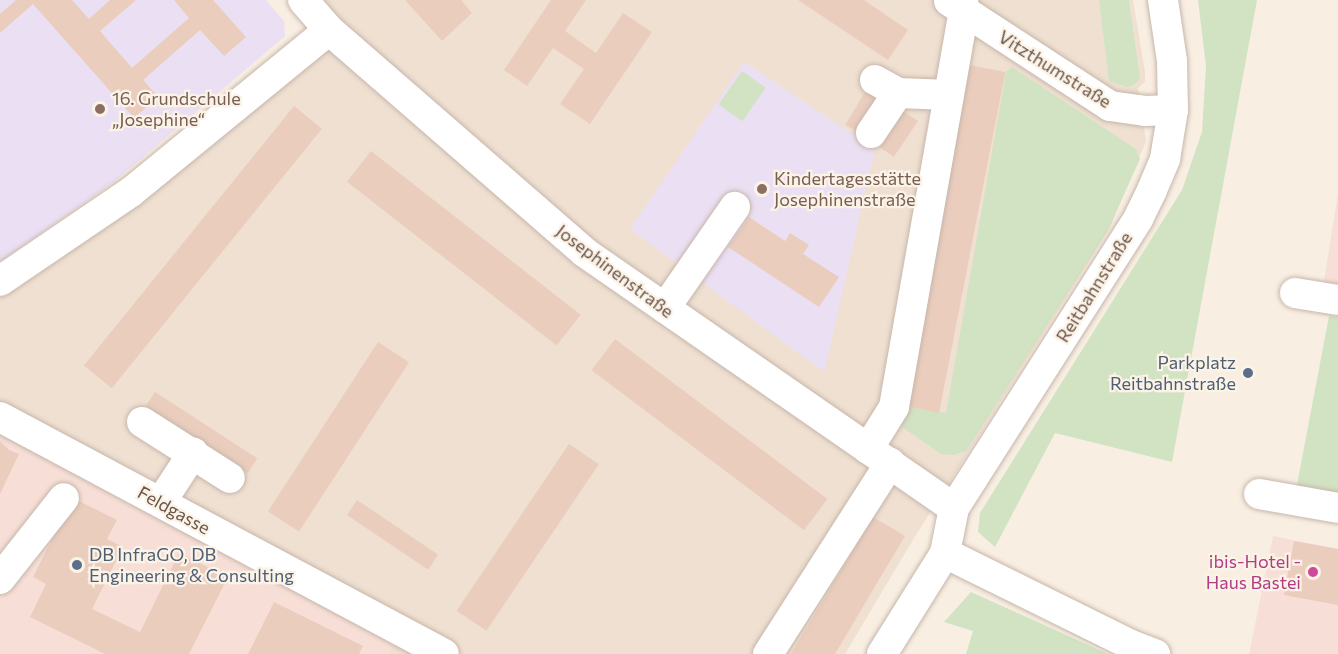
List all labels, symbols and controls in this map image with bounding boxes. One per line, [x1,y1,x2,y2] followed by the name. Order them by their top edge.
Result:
[995,26,1115,112] street label: Vitzthumstraße
[112,88,241,130] place label: 16. Grundschule „Josephine“
[93,102,107,116] marker: 16. Grundschule „Josephine“
[774,168,921,210] place label: Kindertagesstätte Josephinenstraße
[755,182,769,196] marker: Kindertagesstätte Josephinenstraße
[552,220,678,322] street label: Josephinenstraße
[1051,228,1137,346] street label: Reitbahnstraße
[1110,352,1236,394] place label: Parkplatz Reitbahnstraße
[1241,366,1255,380] marker: Parkplatz Reitbahnstraße
[134,481,214,539] street label: Feldgasse
[89,544,294,586] place label: DB InfraGO, DB Engineering & Consulting
[1206,551,1301,594] place label: ibis-Hotel - Haus Bastei
[70,558,84,572] marker: DB InfraGO, DB Engineering & Consulting
[1306,565,1320,579] marker: ibis-Hotel - Haus Bastei

